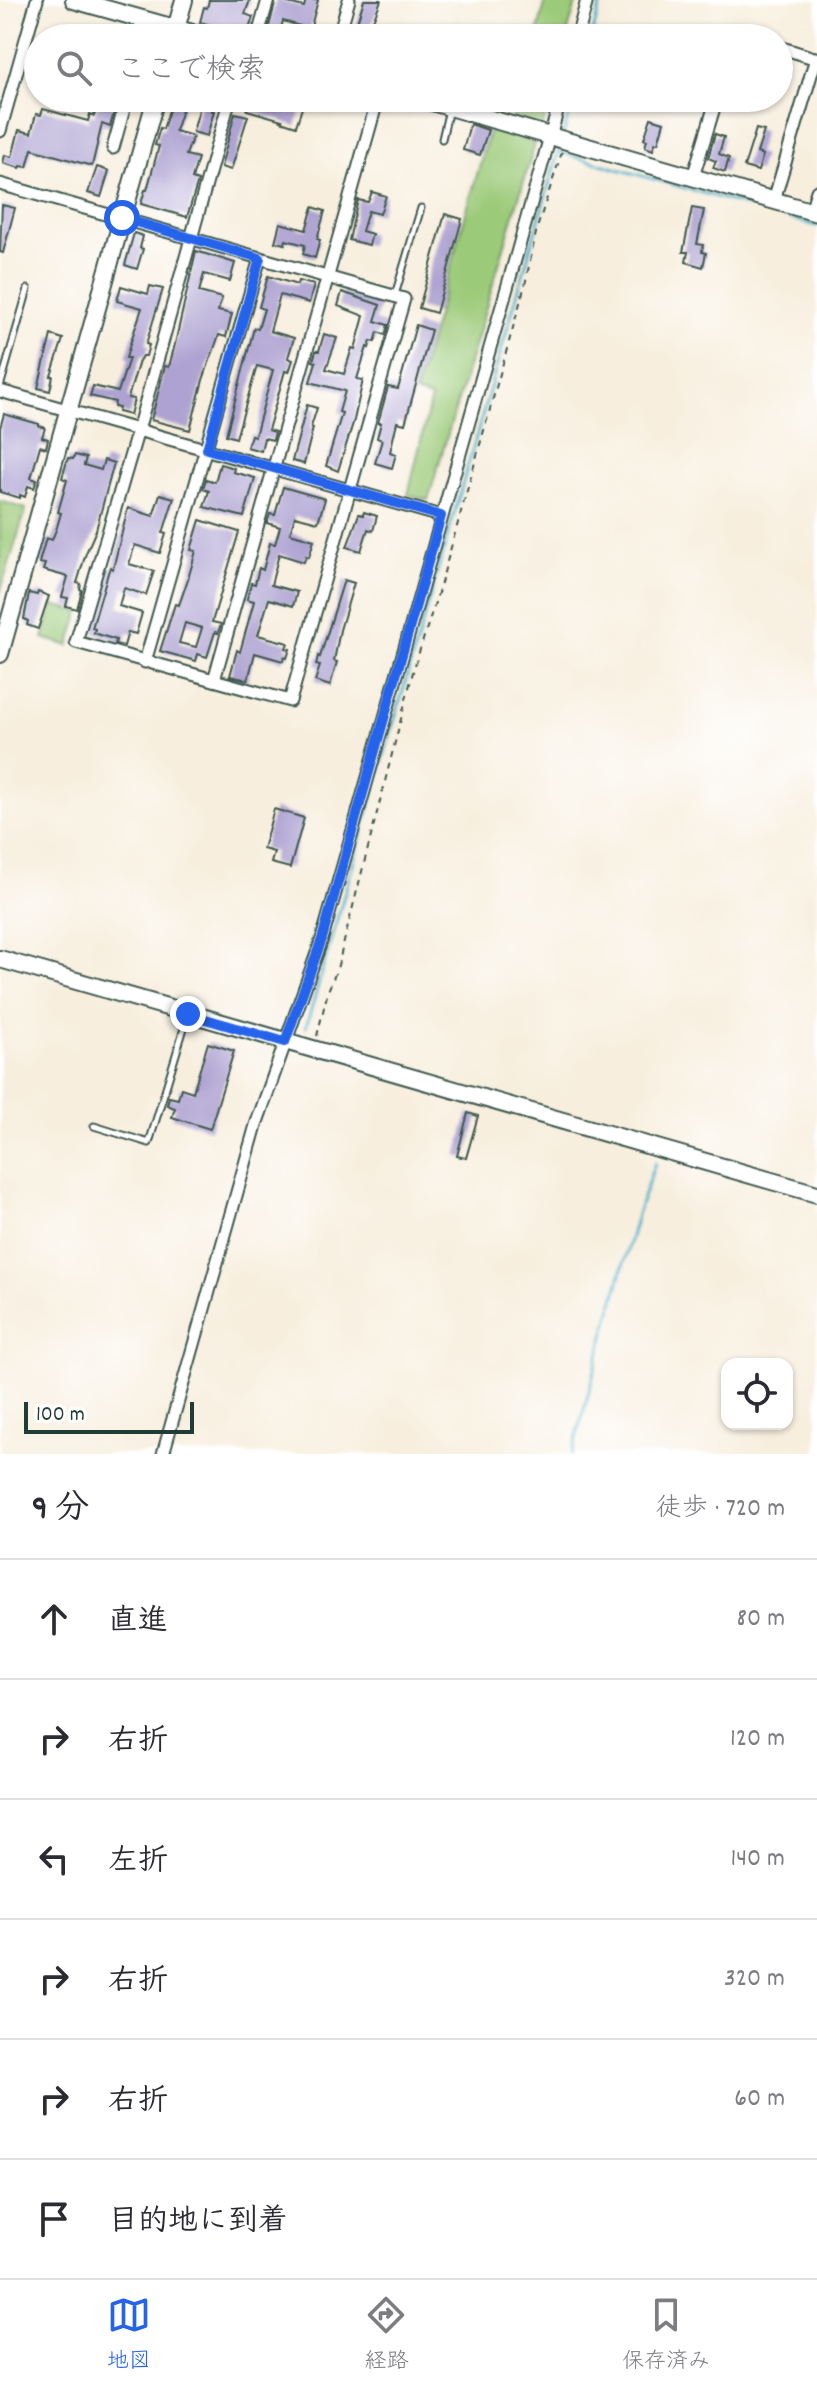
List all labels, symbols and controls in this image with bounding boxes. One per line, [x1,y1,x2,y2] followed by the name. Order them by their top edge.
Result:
[24,24,793,112] search box
[52,46,96,90] icon: search
[116,51,266,94] text: ここで検索
[104,200,140,236] route start
[170,996,206,1032] route end
[721,1358,793,1430] map controls
[721,1358,793,1430] button: locate
[24,1398,194,1434] scale bar
[36,1400,85,1431] text: 100 m
[32,1486,89,1535] text: 9 分
[656,1491,785,1528] text: 徒歩 · 720 m
[32,1597,76,1641] icon: ahead
[737,1601,785,1638] text: 80 m
[108,1602,168,1645] text: 直進
[32,1717,76,1761] icon: right
[730,1721,785,1758] text: 120 m
[108,1722,168,1765] text: 右折
[32,1837,76,1881] icon: left
[731,1841,785,1878] text: 140 m
[108,1842,168,1885] text: 左折
[32,1957,76,2001] icon: right
[724,1961,785,1998] text: 320 m
[108,1962,168,2005] text: 右折
[32,2077,76,2121] icon: right
[734,2081,785,2118] text: 60 m
[108,2082,168,2125] text: 右折
[32,2197,76,2241] icon: arrive
[108,2202,288,2245] text: 目的地に到着
[107,2293,151,2378] tab: 地図
[364,2293,408,2378] tab: 経路
[622,2293,710,2378] tab: 保存済み

